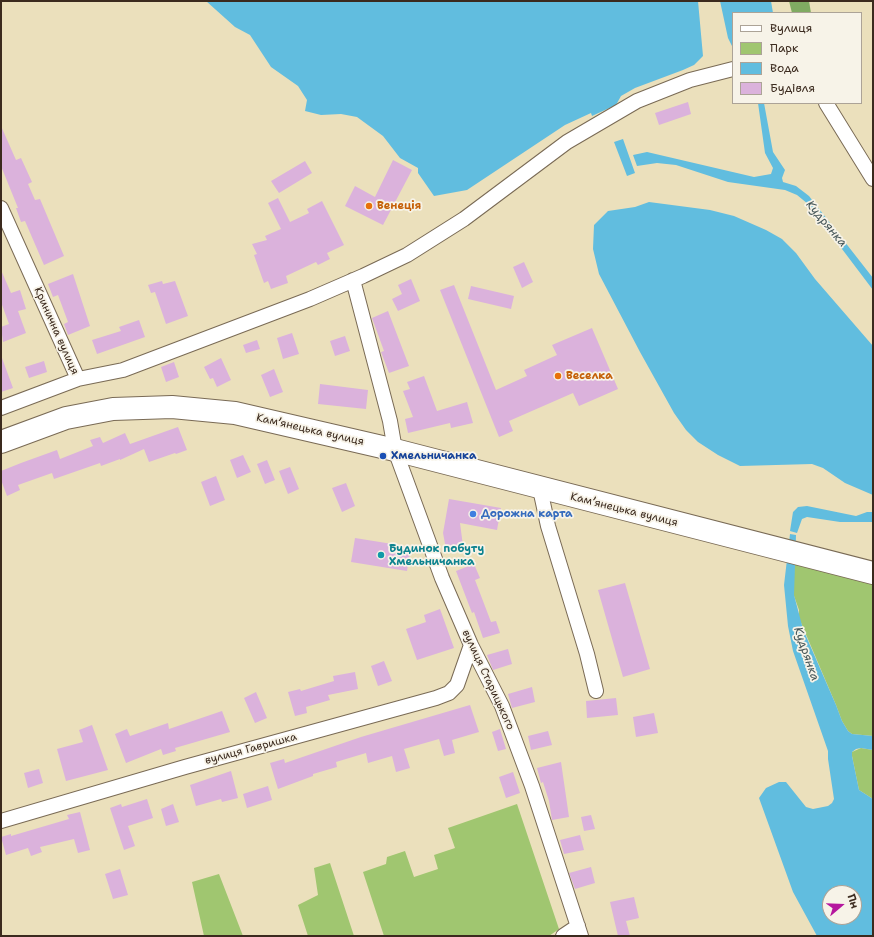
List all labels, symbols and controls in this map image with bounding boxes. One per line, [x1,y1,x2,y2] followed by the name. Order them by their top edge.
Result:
[732,12,862,104] legend
[770,20,812,36] text: Вулиця
[770,40,798,56] text: Парк
[770,60,799,76] text: Вода
[770,80,815,96] text: Будівля
[802,198,850,250] water label: Кудрянка
[377,199,421,213] place label: Венеція
[364,201,374,211] marker: Венеція
[31,285,81,377] street label: Кринична вулиця
[566,369,613,383] place label: Веселка
[553,371,563,381] marker: Веселка
[255,411,365,449] street label: Камʼянецька вулиця
[391,449,476,463] place label: Хмельничанка
[378,451,388,461] marker: Хмельничанка
[569,490,679,530] street label: Камʼянецька вулиця
[481,507,573,521] place label: Дорожна карта
[468,509,478,519] marker: Дорожна карта
[389,542,484,568] place label: Будинок побуту Хмельничанка
[376,550,386,560] marker: Будинок побуту Хмельничанка
[790,625,822,683] water label: Кудрянка
[459,628,517,732] street label: вулиця Старицького
[204,730,298,768] street label: вулиця Гавришка
[822,885,862,925] north arrow
[843,892,862,911] text: Пн

